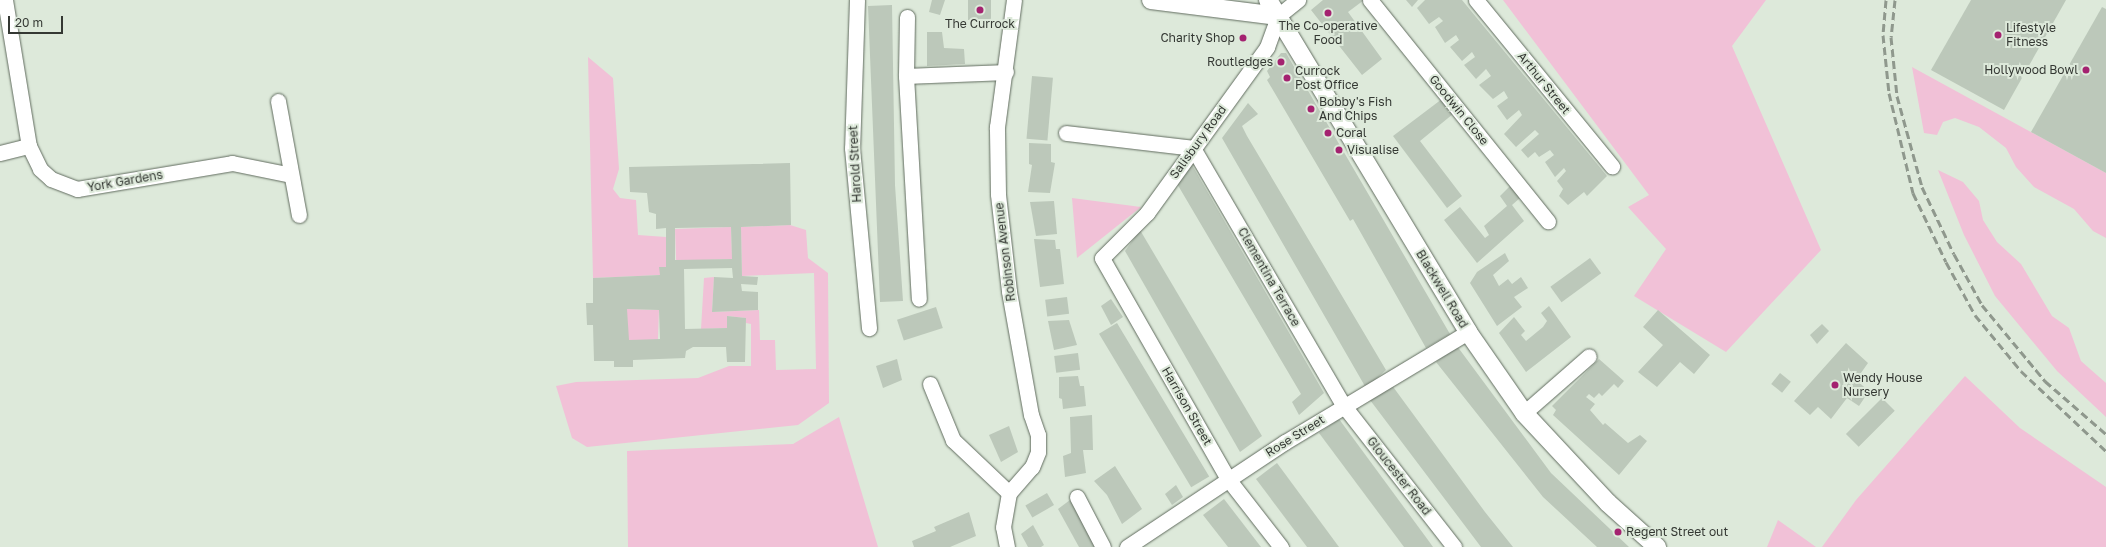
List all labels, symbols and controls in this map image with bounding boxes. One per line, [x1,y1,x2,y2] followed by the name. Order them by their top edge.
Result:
[975,5,985,15] marker: The Currock
[10,8,65,34] scale bar
[1323,8,1333,18] marker: The Co-operative Food
[15,15,43,30] text: 20 m
[945,17,1015,31] place label: The Currock
[1279,19,1377,47] place label: The Co-operative Food
[2006,21,2056,49] place label: Lifestyle Fitness
[1993,30,2003,40] marker: Lifestyle Fitness
[1160,31,1235,45] place label: Charity Shop
[1238,33,1248,43] marker: Charity Shop
[1515,49,1573,117] street label: Arthur Street
[1207,55,1273,69] place label: Routledges
[1276,57,1286,67] marker: Routledges
[1984,63,2078,77] place label: Hollywood Bowl
[1295,64,1359,92] place label: Currock Post Office
[2081,65,2091,75] marker: Hollywood Bowl
[1426,72,1492,148] street label: Goodwin Close
[1282,73,1292,83] marker: Currock Post Office
[1319,95,1392,123] place label: Bobby's Fish And Chips
[1167,103,1229,181] street label: Salisbury Road
[1306,104,1316,114] marker: Bobby's Fish And Chips
[846,125,864,203] street label: Harold Street
[1336,126,1367,140] place label: Coral
[1323,128,1333,138] marker: Coral
[1347,143,1399,157] place label: Visualise
[1334,145,1344,155] marker: Visualise
[86,167,164,195] street label: York Gardens
[992,202,1018,302] street label: Robinson Avenue
[1235,225,1303,329] street label: Clementina Terrace
[1413,247,1471,331] street label: Blackwell Road
[1159,364,1215,448] street label: Harrison Street
[1843,371,1922,399] place label: Wendy House Nursery
[1830,380,1840,390] marker: Wendy House Nursery
[1263,412,1327,460] street label: Rose Street
[1364,434,1434,518] street label: Gloucester Road
[1626,525,1728,539] place label: Regent Street out
[1613,527,1623,537] marker: Regent Street out

